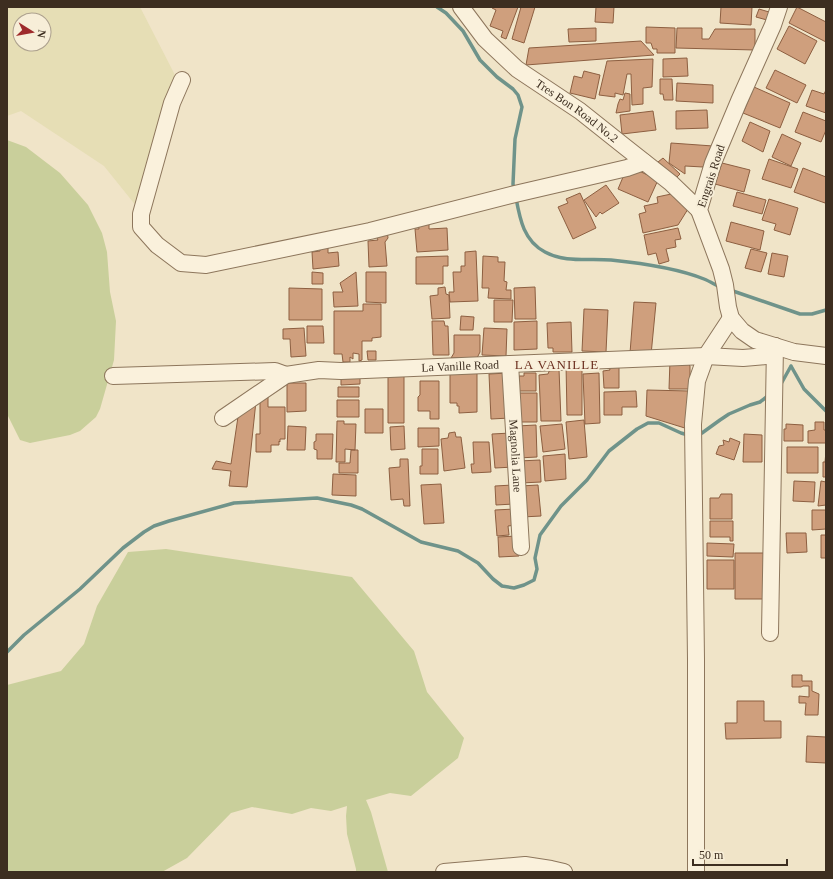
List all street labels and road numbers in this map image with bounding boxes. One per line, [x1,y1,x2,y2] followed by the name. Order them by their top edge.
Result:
[533,76,621,146] street label: Tres Bon Road No.2
[694,143,728,209] street label: Engrais Road
[421,357,499,375] street label: La Vanille Road
[506,419,525,493] street label: Magnolia Lane

